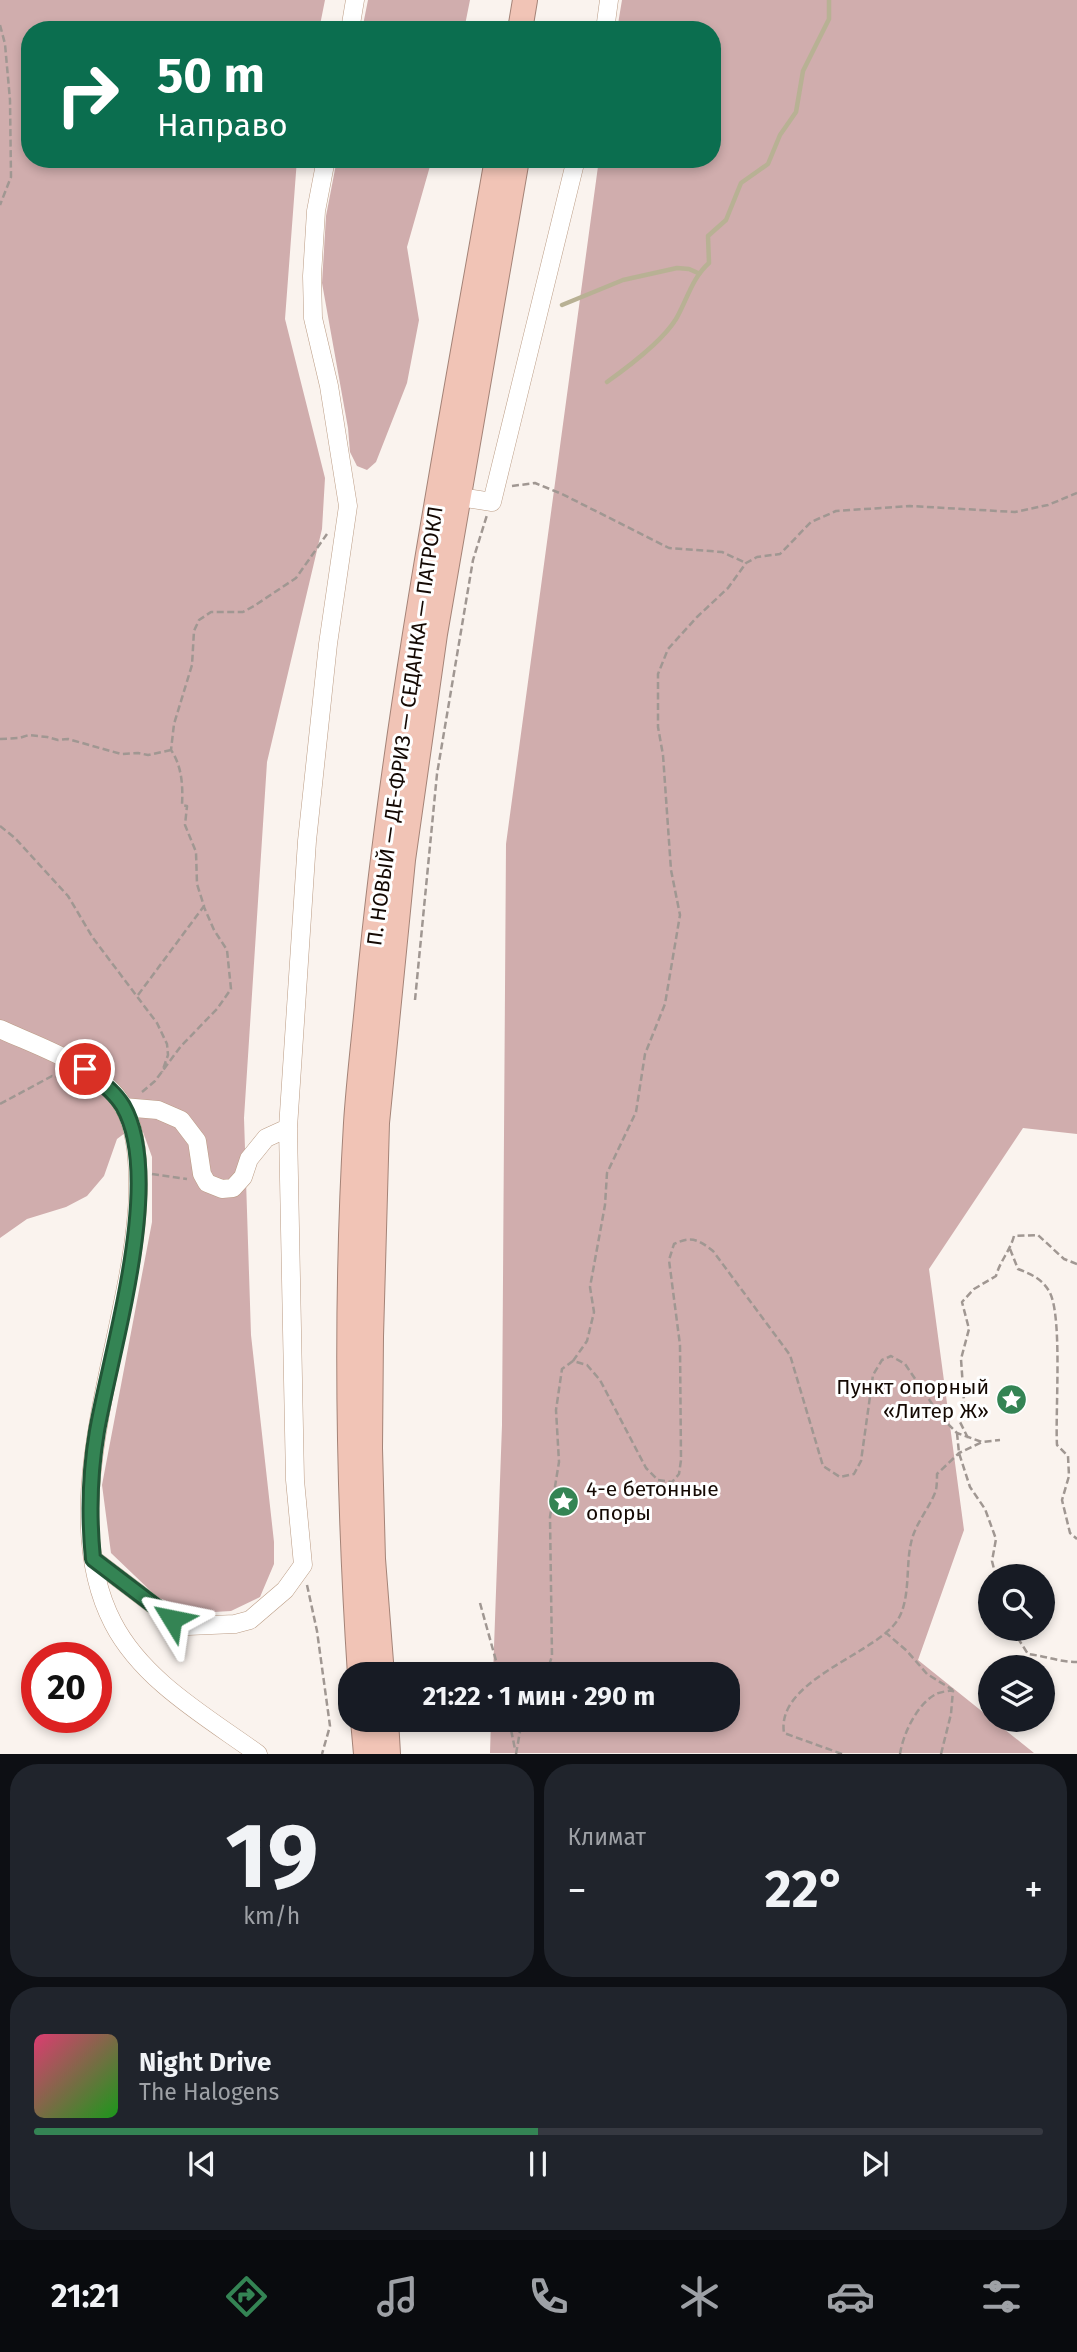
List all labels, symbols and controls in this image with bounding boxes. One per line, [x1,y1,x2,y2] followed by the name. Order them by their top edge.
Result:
[157,46,265,105] text: 50 m
[42,49,133,140] icon: right
[157,106,288,144] text: Направо
[361,505,449,947] street label: П. НОВЫЙ — ДЕ-ФРИЗ — СЕДАНКА — ПАТРОКЛ
[55,1039,115,1099] pin
[66,1050,104,1088] icon: arrive
[836,1374,989,1424] place label: Пункт опорный «Литер Ж»
[995,1382,1029,1416] place icon: Пункт опорный «Литер Ж»
[586,1476,719,1526] place label: 4-е бетонные опоры
[546,1484,580,1518] place icon: 4-е бетонные опоры
[978,1564,1055,1732] map controls
[978,1564,1055,1641] button: search
[135,1582,209,1656] position arrow
[21,1642,112,1733] speed limit sign: 20
[978,1655,1055,1732] button: layers
[423,1681,655,1712] text: 21:22 · 1 мин · 290 m
[225,1802,318,1911] text: 19
[568,1823,646,1851] text: Климат
[765,1858,846,1921] text: 22°
[568,1867,587,1913] text: −
[1024,1867,1043,1913] text: +
[243,1902,300,1930] text: km/h
[139,2047,271,2078] text: Night Drive
[139,2078,279,2106] text: The Halogens
[183,2145,221,2183] icon: previous
[519,2145,557,2183] icon: pause
[856,2145,894,2183] icon: next
[222,2272,271,2321] icon: directions
[373,2272,422,2321] icon: music
[524,2272,573,2321] icon: phone
[675,2272,724,2321] icon: climate
[826,2272,875,2321] icon: car
[977,2272,1026,2321] icon: filters
[51,2277,120,2315] text: 21:21

